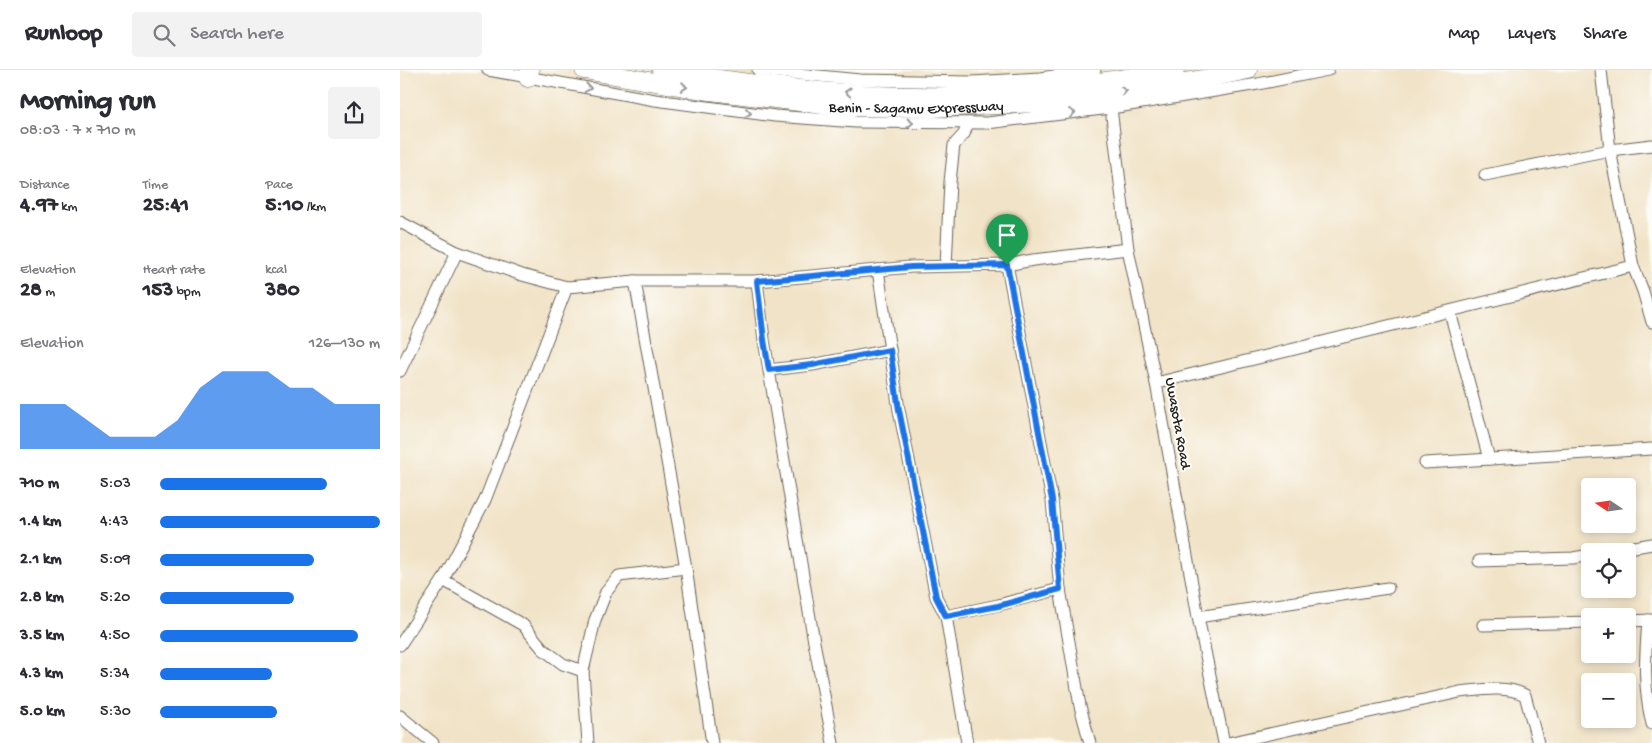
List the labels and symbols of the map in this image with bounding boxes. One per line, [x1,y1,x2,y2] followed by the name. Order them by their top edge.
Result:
[680,81,688,91] one-way arrow
[583,82,592,92] one-way arrow
[844,87,852,98] one-way arrow
[1120,87,1129,97] one-way arrow
[827,98,1004,119] street label: Benin - Sagamu Expressway
[745,107,753,118] one-way arrow
[1069,108,1077,119] one-way arrow
[907,118,915,128] one-way arrow
[986,214,1028,265] pin
[1160,376,1194,472] street label: Uwasota Road
[1581,478,1636,532] north arrow

